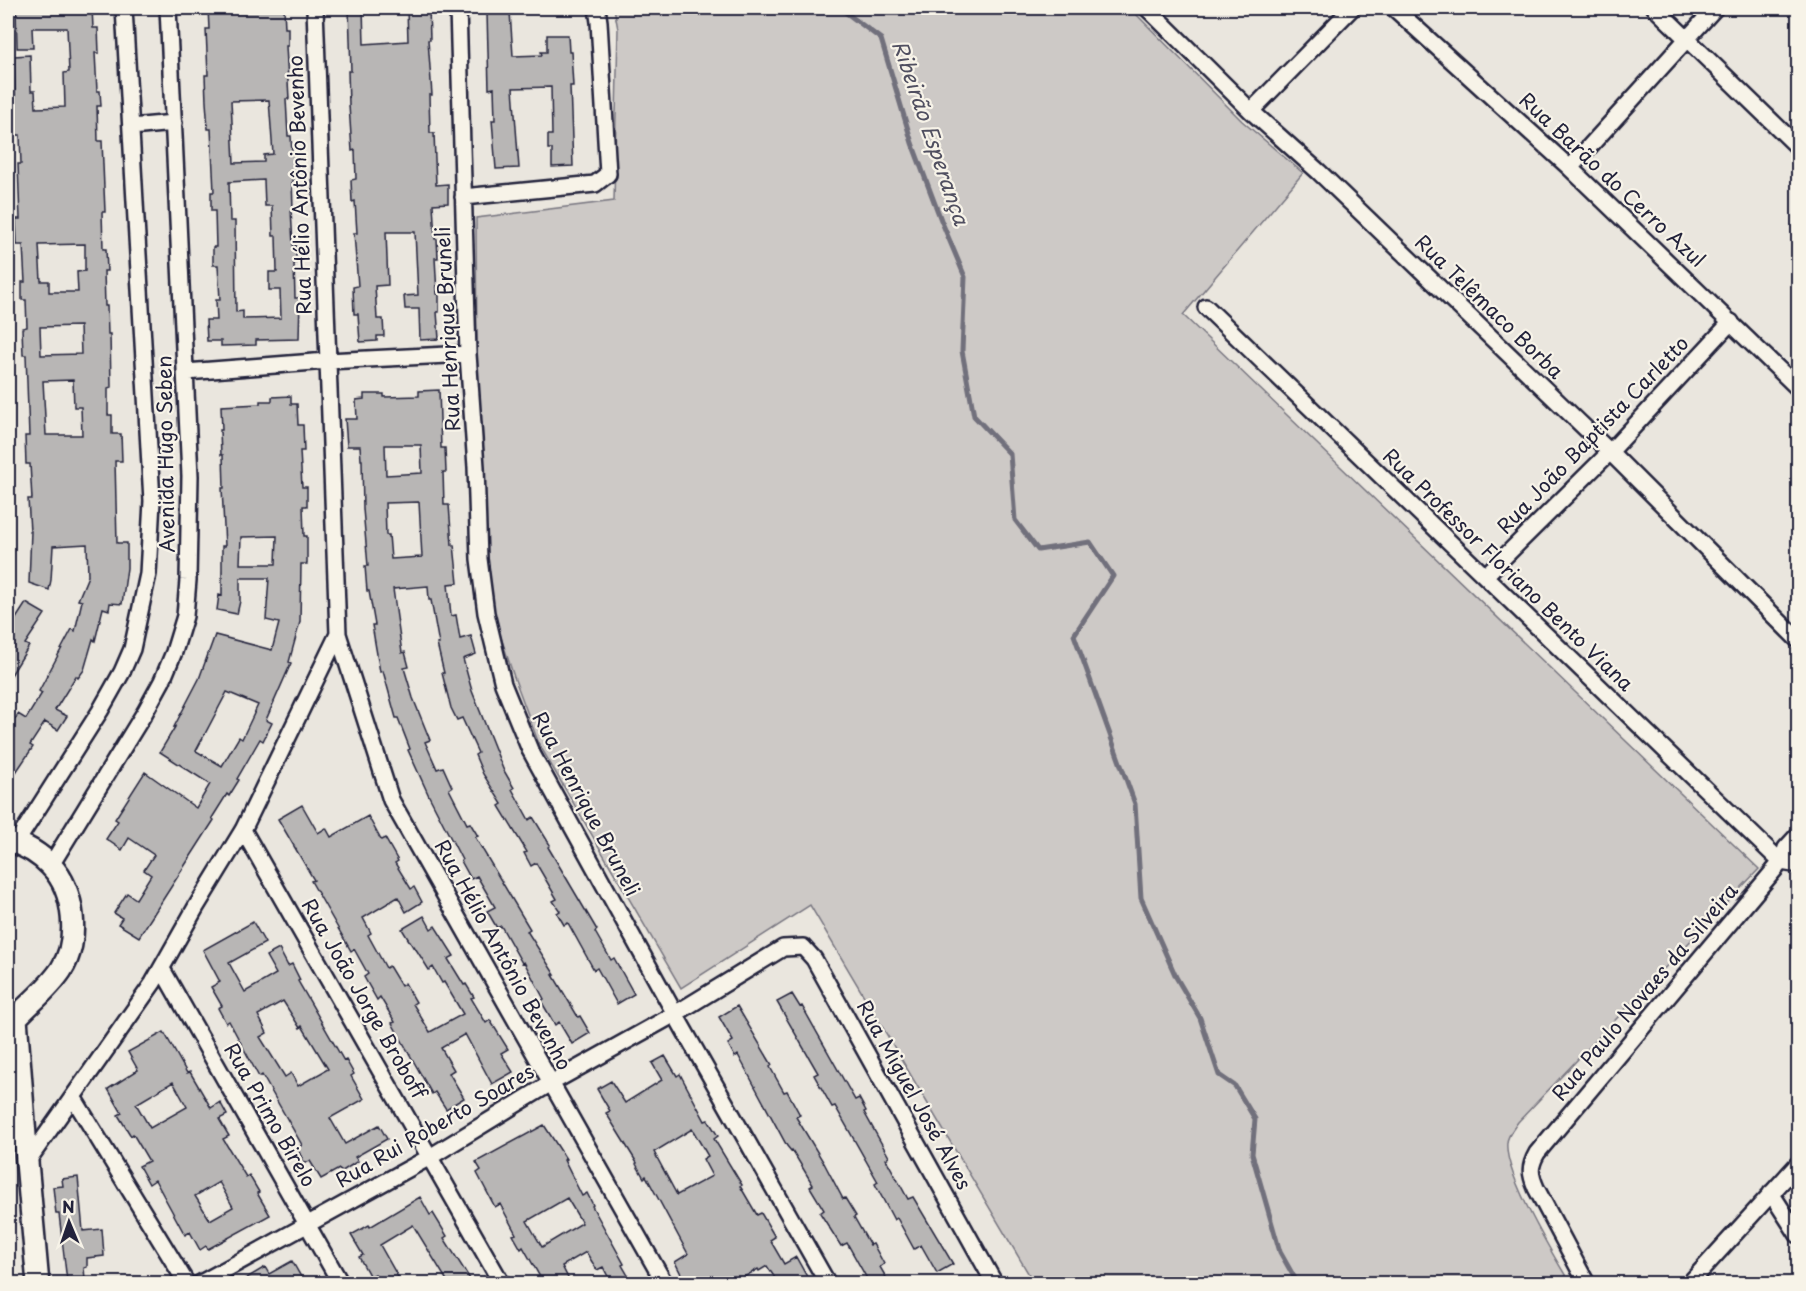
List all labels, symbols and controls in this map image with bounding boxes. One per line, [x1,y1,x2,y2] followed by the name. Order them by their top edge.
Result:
[885,36,979,230] water label: Ribeirão Esperança
[279,55,319,315] street label: Rua Hélio Antônio Bevenho
[1513,85,1712,274] street label: Rua Barão do Cerro Azul
[427,226,467,432] street label: Rua Henrique Bruneli
[1409,227,1571,386] street label: Rua Telêmaco Borba
[1489,329,1695,540] street label: Rua João Baptista Carletto
[148,355,182,553] street label: Avenida Hugo Seben
[1377,441,1641,698] street label: Rua Professor Floriano Bento Viana
[525,706,648,901] street label: Rua Henrique Bruneli
[428,834,580,1075] street label: Rua Hélio Antônio Bevenho
[1544,876,1745,1107] street label: Rua Paulo Novaes da Silveira
[295,893,435,1106] street label: Rua João Jorge Broboff
[850,994,980,1195] street label: Rua Miguel José Alves
[217,1037,324,1192] street label: Rua Primo Birelo
[330,1056,539,1194] street label: Rua Rui Roberto Soares
[39,1192,99,1252] north arrow
[62,1194,75,1218] text: N

